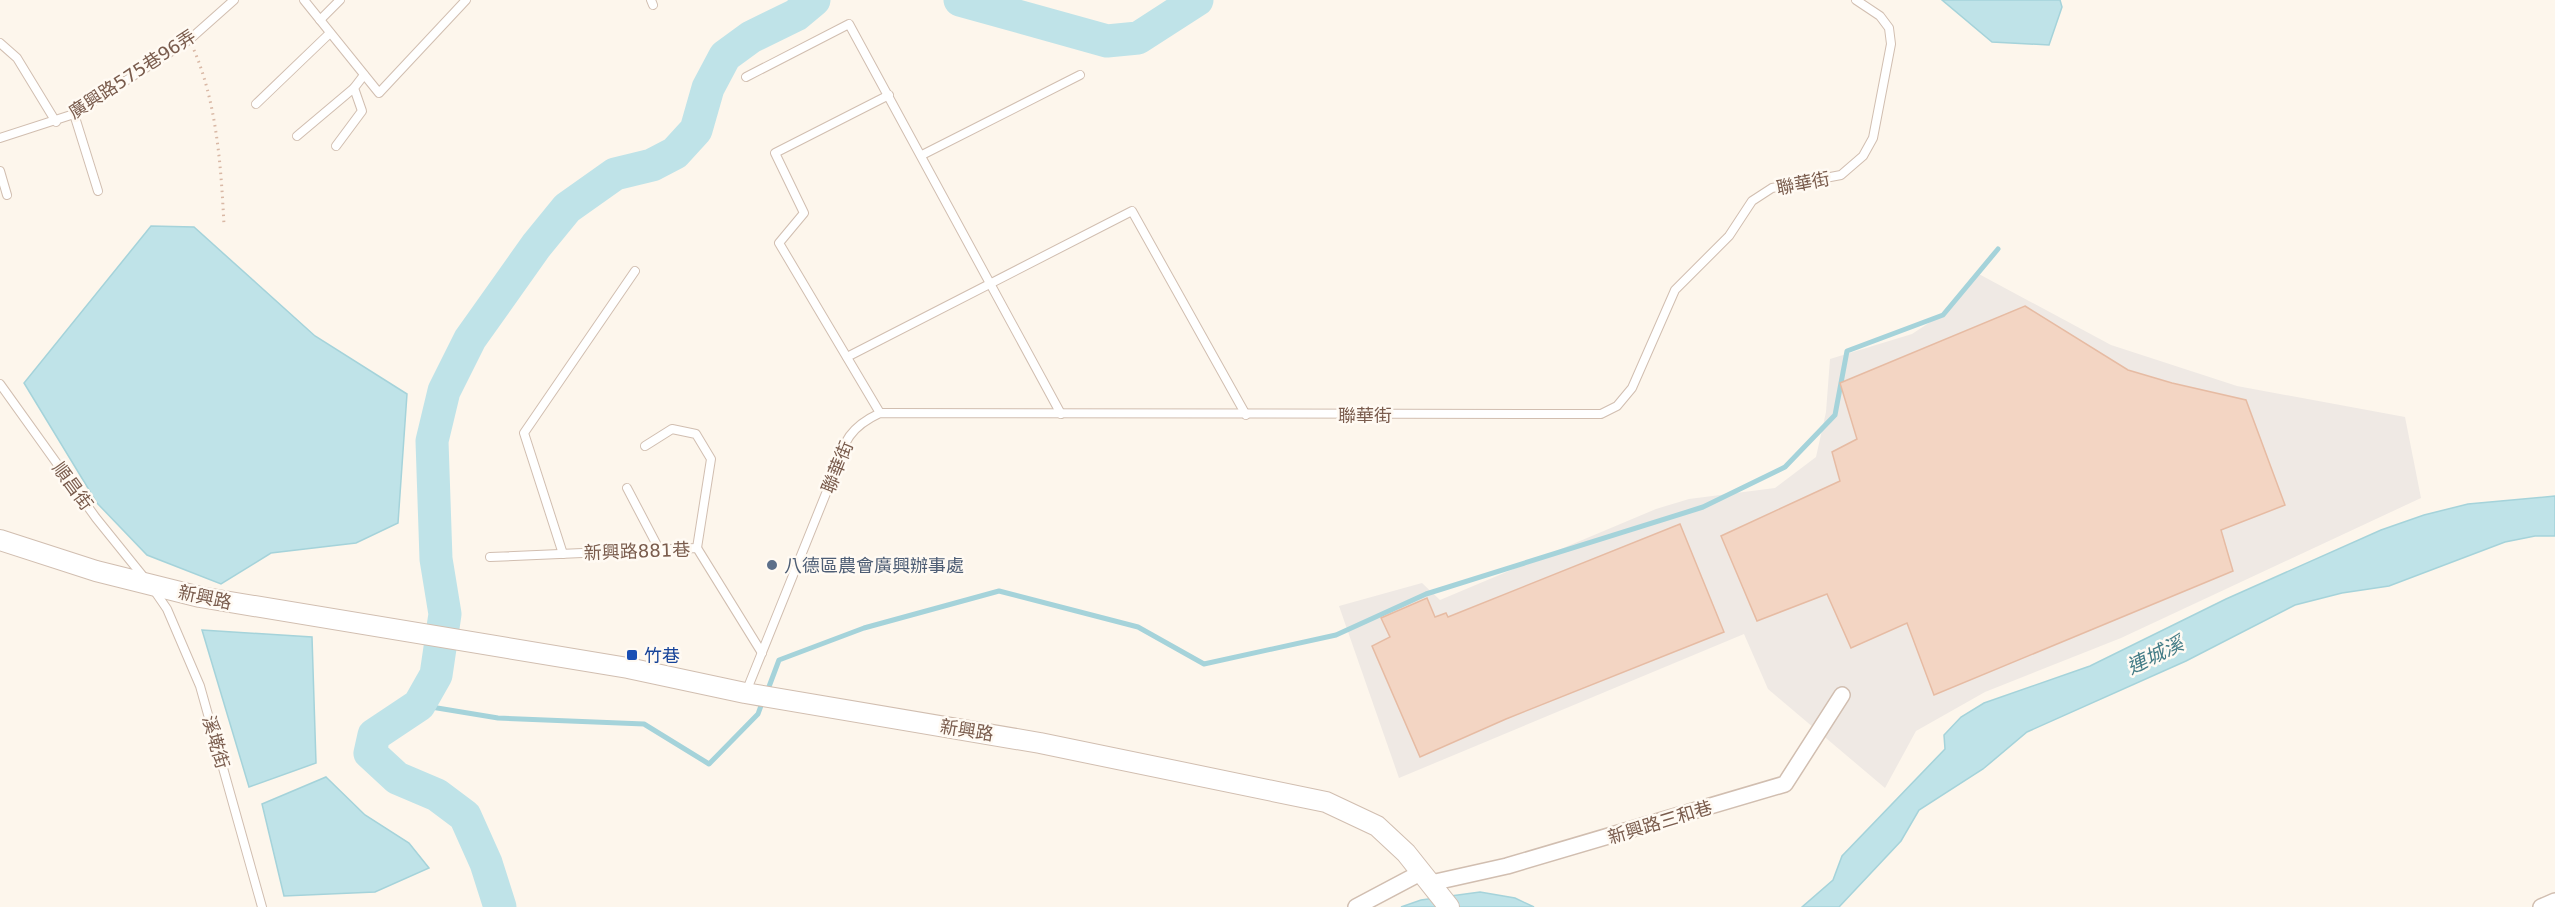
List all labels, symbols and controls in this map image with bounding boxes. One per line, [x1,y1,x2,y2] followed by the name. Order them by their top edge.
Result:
[65,25,199,123] street label: 廣興路575巷96弄
[1774,168,1832,198] street label: 聯華街
[1338,405,1392,426] street label: 聯華街
[817,438,857,496] street label: 聯華街
[49,458,97,514] street label: 順昌街
[583,539,691,563] street label: 新興路881巷
[784,555,964,576] place label: 八德區農會廣興辦事處
[765,558,779,572] marker: 八德區農會廣興辦事處
[176,581,234,613] street label: 新興路
[2123,630,2190,679] water label: 連城溪
[644,645,680,666] place label: 竹巷
[625,648,639,662] marker: 竹巷
[198,713,234,771] street label: 溪墘街
[939,715,995,745] street label: 新興路
[1605,796,1715,848] street label: 新興路三和巷

